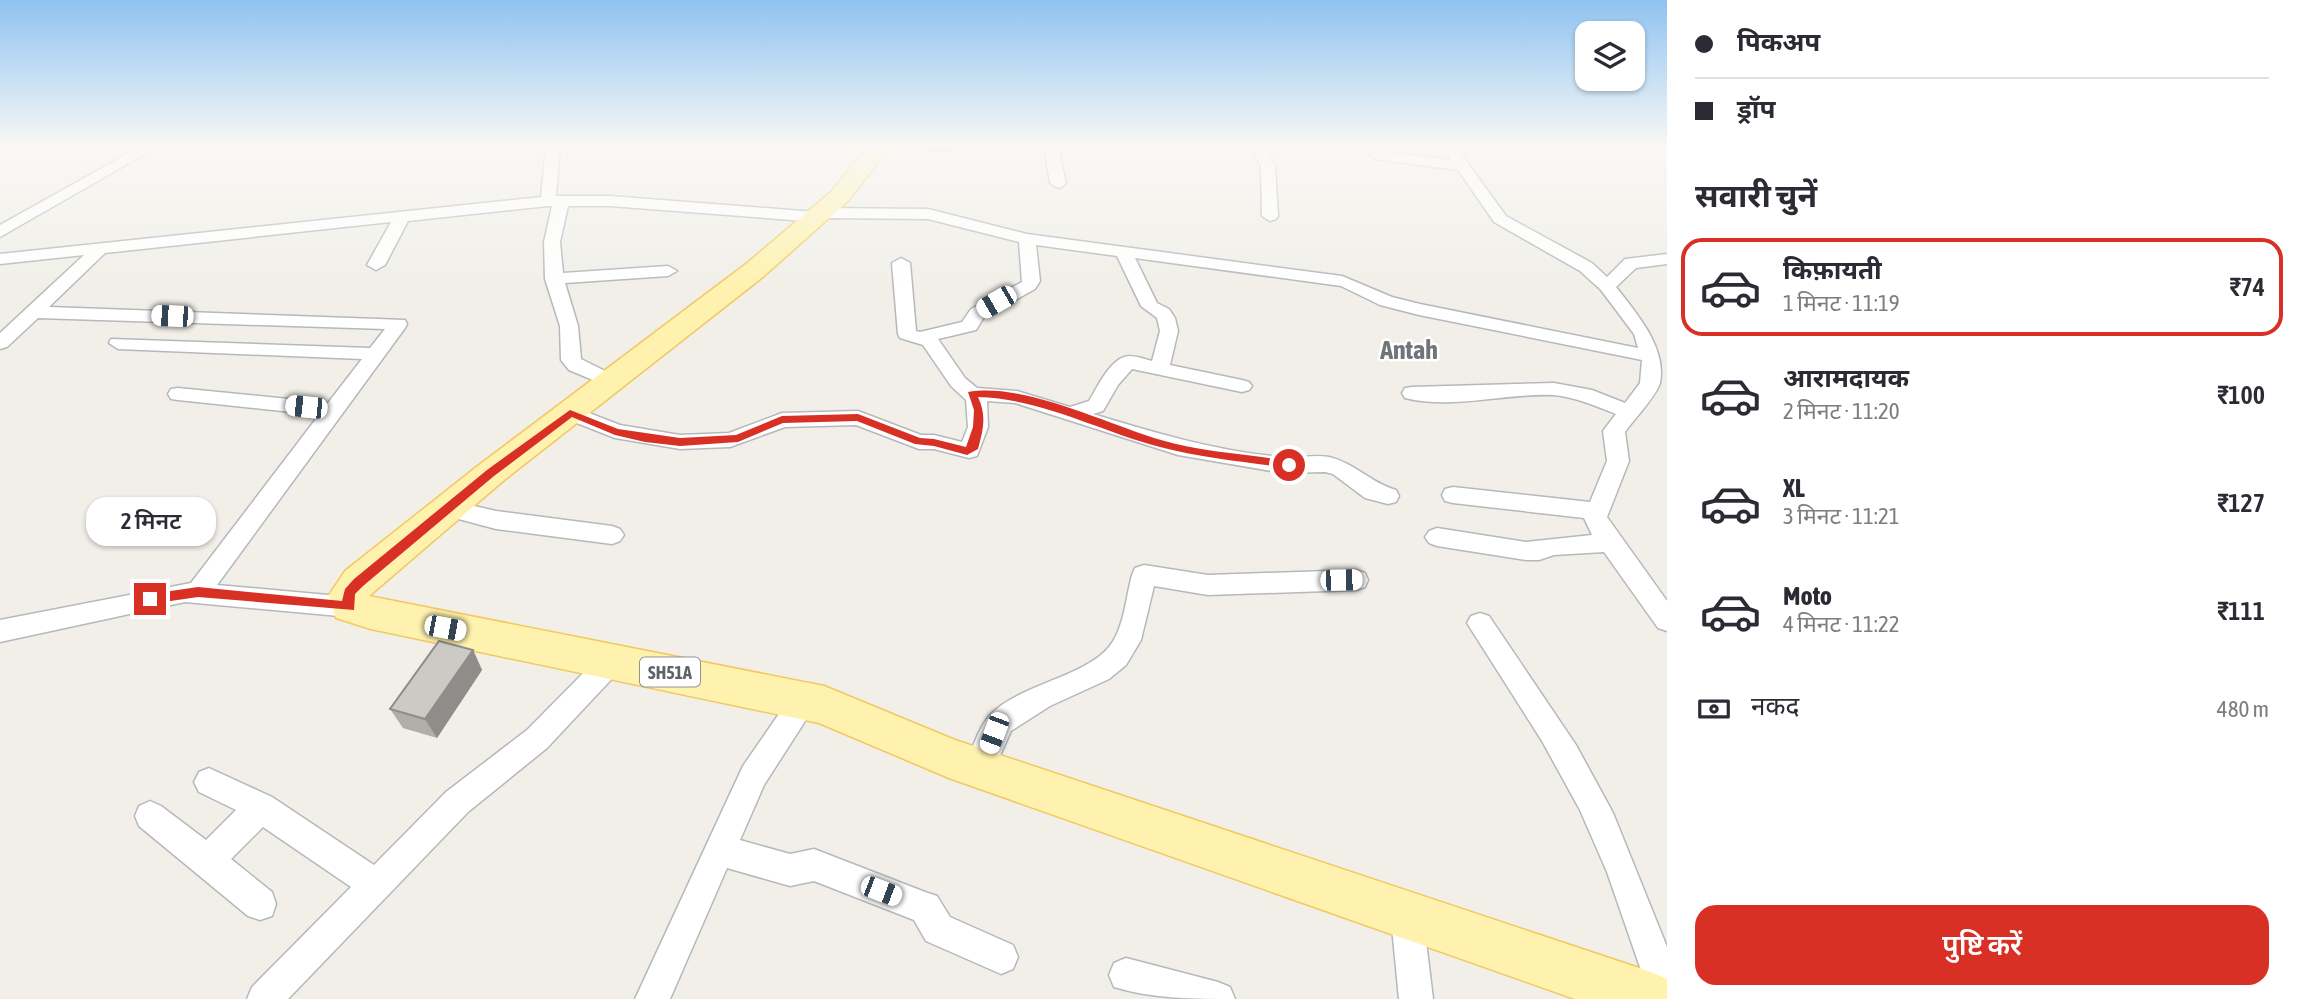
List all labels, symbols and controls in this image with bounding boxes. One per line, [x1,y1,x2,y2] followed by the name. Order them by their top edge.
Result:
[1575,21,1645,91] map controls
[1575,21,1645,91] button: layers
[1737,27,1820,57] text: पिकअप
[1737,94,1775,124] text: ड्रॉप
[1695,177,1817,214] text: सवारी चुनें
[1783,255,1882,285] text: किफ़ायती
[1699,256,1762,319] icon: car
[2229,272,2265,302] text: ₹74
[973,282,1020,322] car
[1783,290,1900,316] text: 1 मिनट · 11:19
[151,305,194,327] car
[1379,335,1438,365] district label: Antah
[1783,363,1909,393] text: आरामदायक
[1699,364,1762,427] icon: car
[2217,380,2265,410] text: ₹100
[285,394,328,420] car
[1783,398,1900,424] text: 2 मिनट · 11:20
[1273,449,1305,481] route start
[1699,472,1762,535] icon: car
[1783,473,1805,503] text: XL
[2217,488,2265,518] text: ₹127
[85,498,215,546] callout: 2 मिनट
[1783,503,1900,529] text: 3 मिनट · 11:21
[121,508,181,534] text: 2 मिनट
[1320,569,1363,591] car
[1699,580,1762,643] icon: car
[1783,581,1832,611] text: Moto
[134,583,166,615] route end
[2217,596,2265,626] text: ₹111
[1783,611,1900,637] text: 4 मिनट · 11:22
[423,614,468,642] car
[640,658,700,686] road number: SH51A
[1695,690,1733,728] icon: cash
[1751,691,1799,721] text: नकद
[2217,696,2269,722] text: 480 m
[977,710,1012,756] car
[858,874,905,908] car
[1695,905,2269,985] button: पुष्टि करें

